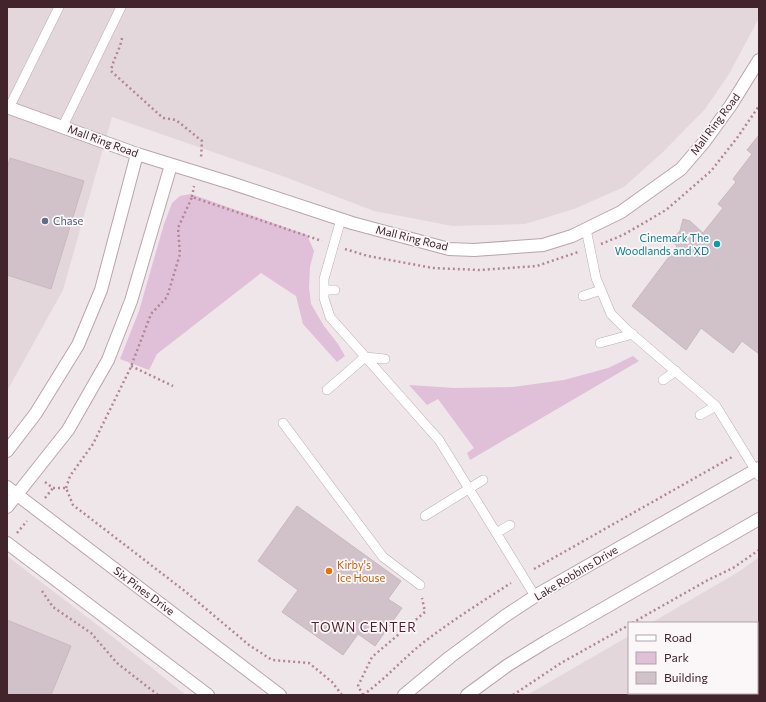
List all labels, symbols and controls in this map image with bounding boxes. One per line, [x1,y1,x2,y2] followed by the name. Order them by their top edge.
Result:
[687,90,742,157] street label: Mall Ring Road
[66,122,140,159] street label: Mall Ring Road
[53,214,84,227] place label: Chase
[40,216,50,226] marker: Chase
[375,222,450,253] street label: Mall Ring Road
[615,231,709,257] place label: Cinemark The Woodlands and XD
[712,239,722,249] marker: Cinemark The Woodlands and XD
[532,542,620,603] street label: Lake Robbins Drive
[337,558,385,584] place label: Kirby's Ice House
[111,564,177,618] street label: Six Pines Drive
[324,566,334,576] marker: Kirby's Ice House
[311,619,417,635] district label: TOWN CENTER
[628,622,758,694] legend
[664,630,692,644] text: Road
[664,650,690,664] text: Park
[664,670,708,684] text: Building

